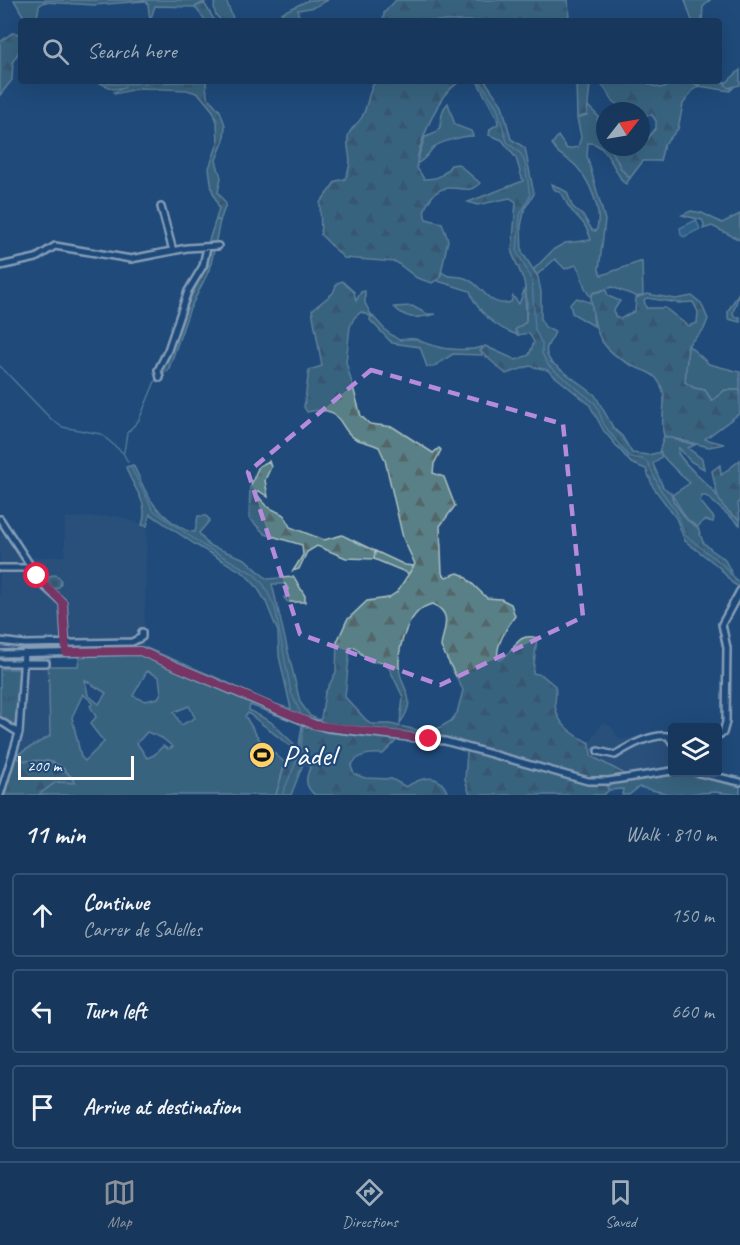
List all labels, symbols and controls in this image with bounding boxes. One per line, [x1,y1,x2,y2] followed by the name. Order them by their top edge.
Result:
[18,18,722,84] search box
[39,35,72,68] icon: search
[87,37,177,65] text: Search here
[596,102,650,156] north arrow
[23,562,49,588] route start
[668,723,722,777] map controls
[668,723,722,777] button: layers
[415,725,441,751] route end
[282,736,341,774] place label: Pàdel
[247,740,277,770] sports icon: Pàdel
[18,753,134,780] scale bar
[27,756,61,776] text: 200 m
[24,818,86,851] text: 11 min
[626,822,716,847] text: Walk · 810 m
[83,889,149,917] text: Continue
[26,899,59,932] icon: ahead
[671,903,714,928] text: 150 m
[83,917,202,942] text: Carrer de Salelles
[26,995,59,1028] icon: left
[83,997,147,1025] text: Turn left
[671,999,714,1024] text: 660 m
[26,1091,59,1124] icon: arrive
[83,1093,240,1121] text: Arrive at destination
[103,1176,136,1232] tab: Map
[342,1176,398,1232] tab: Directions
[604,1176,637,1232] tab: Saved

